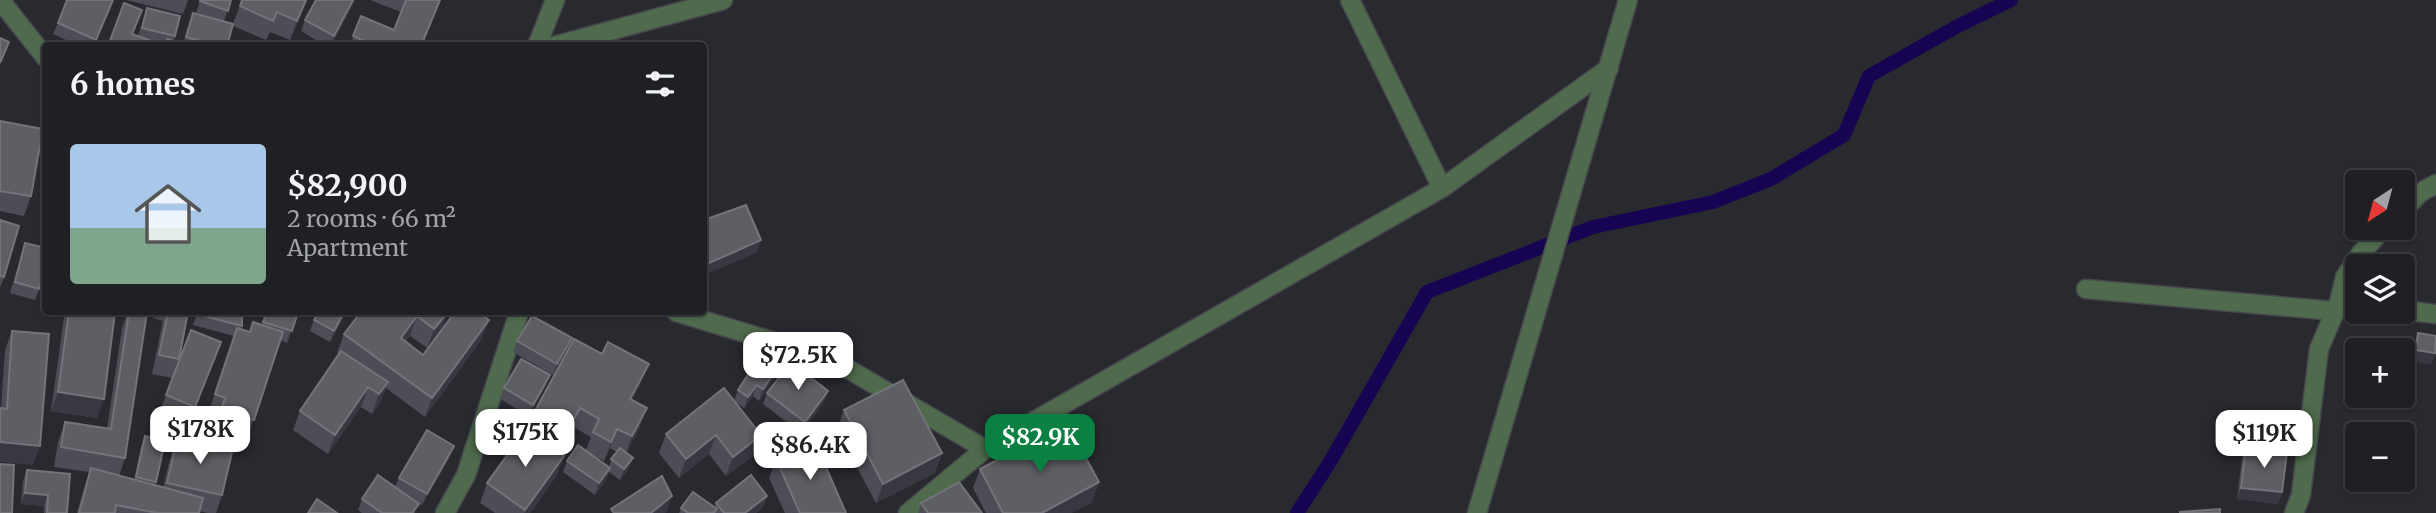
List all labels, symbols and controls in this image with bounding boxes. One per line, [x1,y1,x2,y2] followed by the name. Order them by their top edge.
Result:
[70,65,195,103] text: 6 homes
[641,65,679,103] icon: filters
[287,166,408,204] text: $82,900
[2345,170,2415,240] north arrow
[2345,170,2415,492] map controls
[126,172,210,256] icon: home
[287,204,456,233] text: 2 rooms · 66 m²
[287,233,408,262] text: Apartment
[2345,254,2415,324] button: layers
[741,332,855,392] pin: $72.5K
[2345,338,2415,408] button: +
[759,340,837,369] text: $72.5K
[151,406,249,466] pin: $178K
[476,410,574,469] pin: $175K
[2215,410,2313,470] pin: $119K
[166,414,234,443] text: $178K
[983,414,1097,474] pin: $82.9K
[491,417,559,446] text: $175K
[2232,418,2296,447] text: $119K
[753,422,867,482] pin: $86.4K
[1001,422,1079,451] text: $82.9K
[2345,422,2415,492] button: −
[770,430,850,459] text: $86.4K

